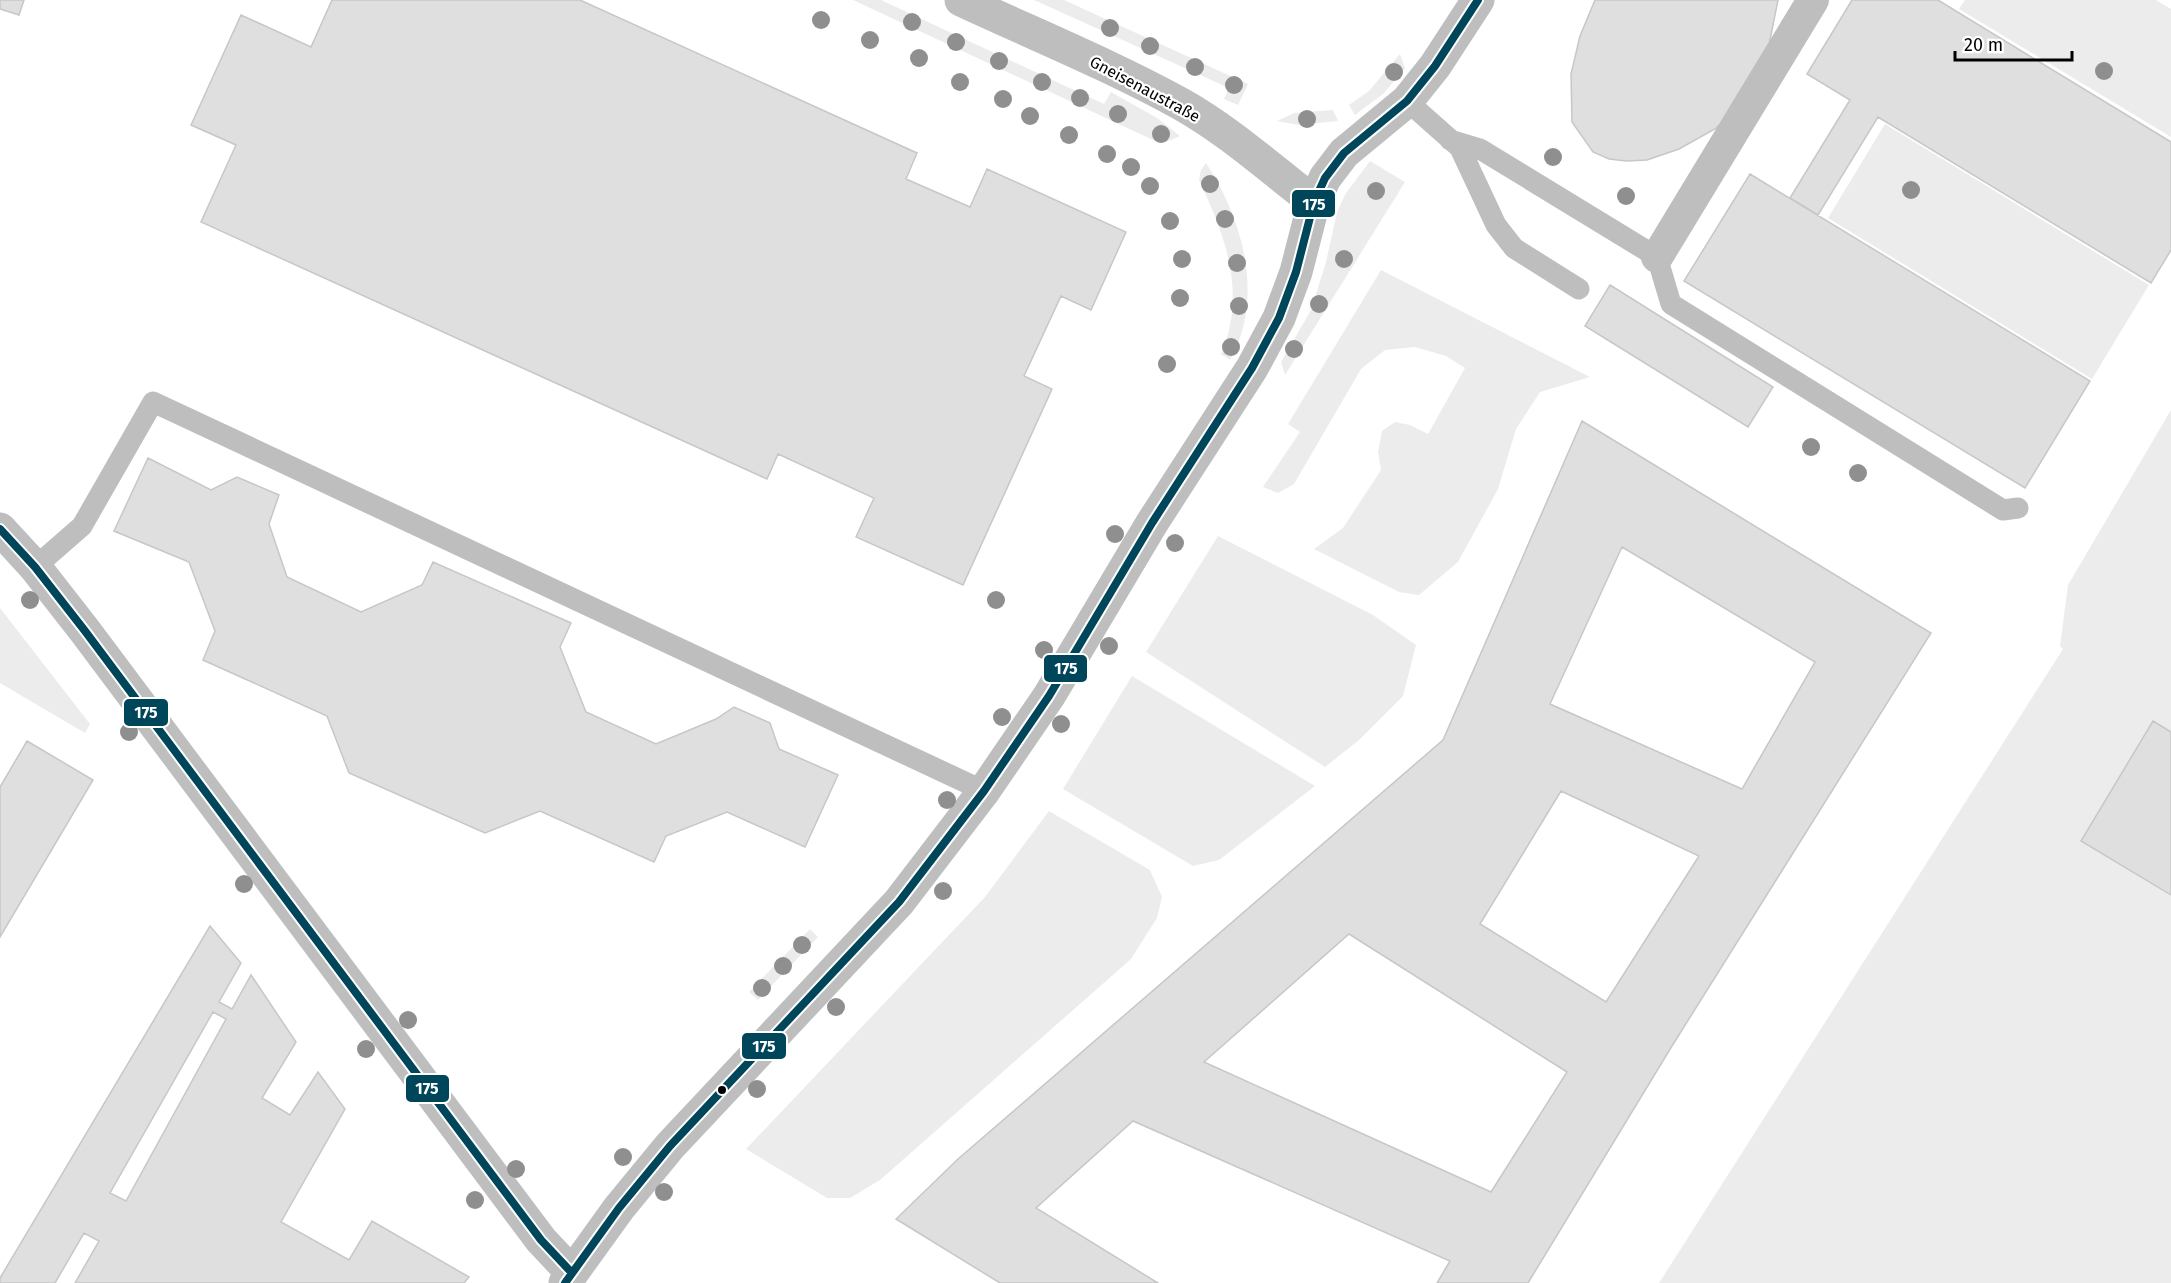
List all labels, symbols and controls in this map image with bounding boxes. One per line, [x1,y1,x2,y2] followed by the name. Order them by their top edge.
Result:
[1955,24,2072,62] scale bar
[1964,34,2003,56] text: 20 m
[1087,52,1203,126] street label: Gneisenaustraße
[1291,189,1336,218] line badge: 175
[1302,195,1326,214] text: 175
[1043,654,1088,683] line badge: 175
[1054,659,1078,678] text: 175
[123,698,169,727] line badge: 175
[134,703,158,722] text: 175
[741,1032,787,1060] line badge: 175
[752,1037,776,1056] text: 175
[405,1074,450,1103] line badge: 175
[415,1079,439,1098] text: 175
[716,1084,728,1096] unlabelled marker

